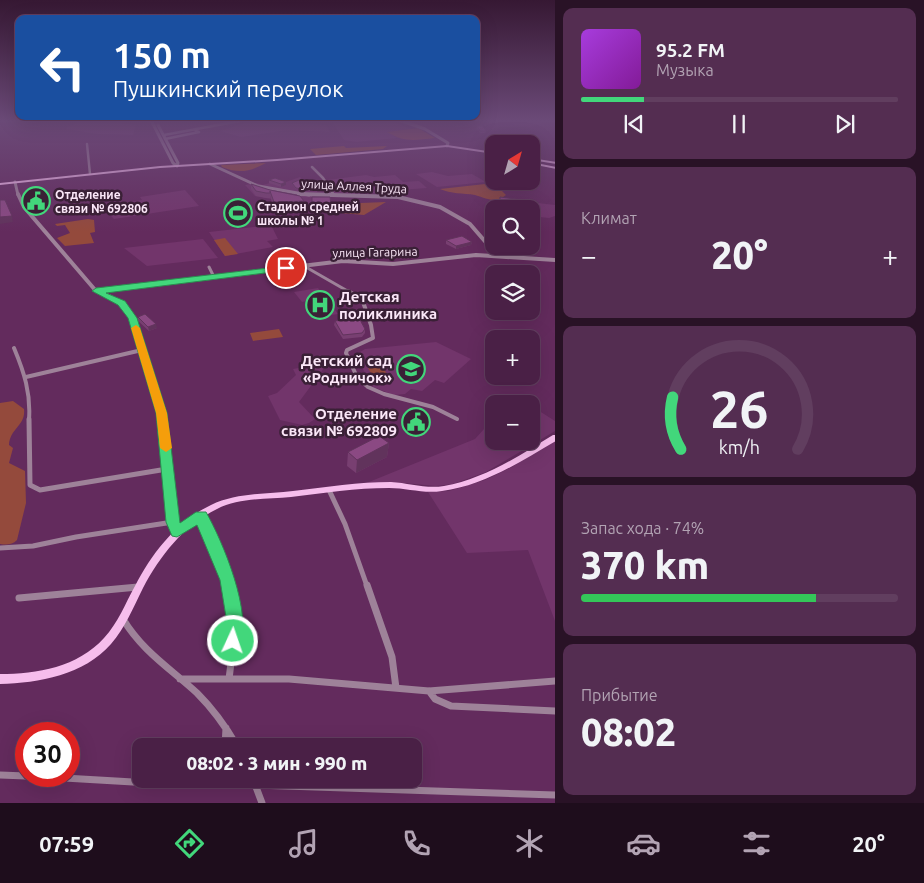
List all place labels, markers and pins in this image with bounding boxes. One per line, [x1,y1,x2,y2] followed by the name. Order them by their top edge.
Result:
[21,186,51,216] public building icon: Отделение связи № 692806
[55,188,148,215] place label: Отделение связи № 692806
[223,198,253,228] sports icon: Стадион средней школы № 1
[257,200,359,227] place label: Стадион средней школы № 1
[265,247,307,289] pin
[339,288,437,322] place label: Детская поликлиника
[305,290,335,320] hospital icon: Детская поликлиника
[301,352,393,386] place label: Детский сад «Родничок»
[396,354,426,384] school or university icon: Детский сад «Родничок»
[281,405,397,439] place label: Отделение связи № 692809
[401,407,431,437] public building icon: Отделение связи № 692809

